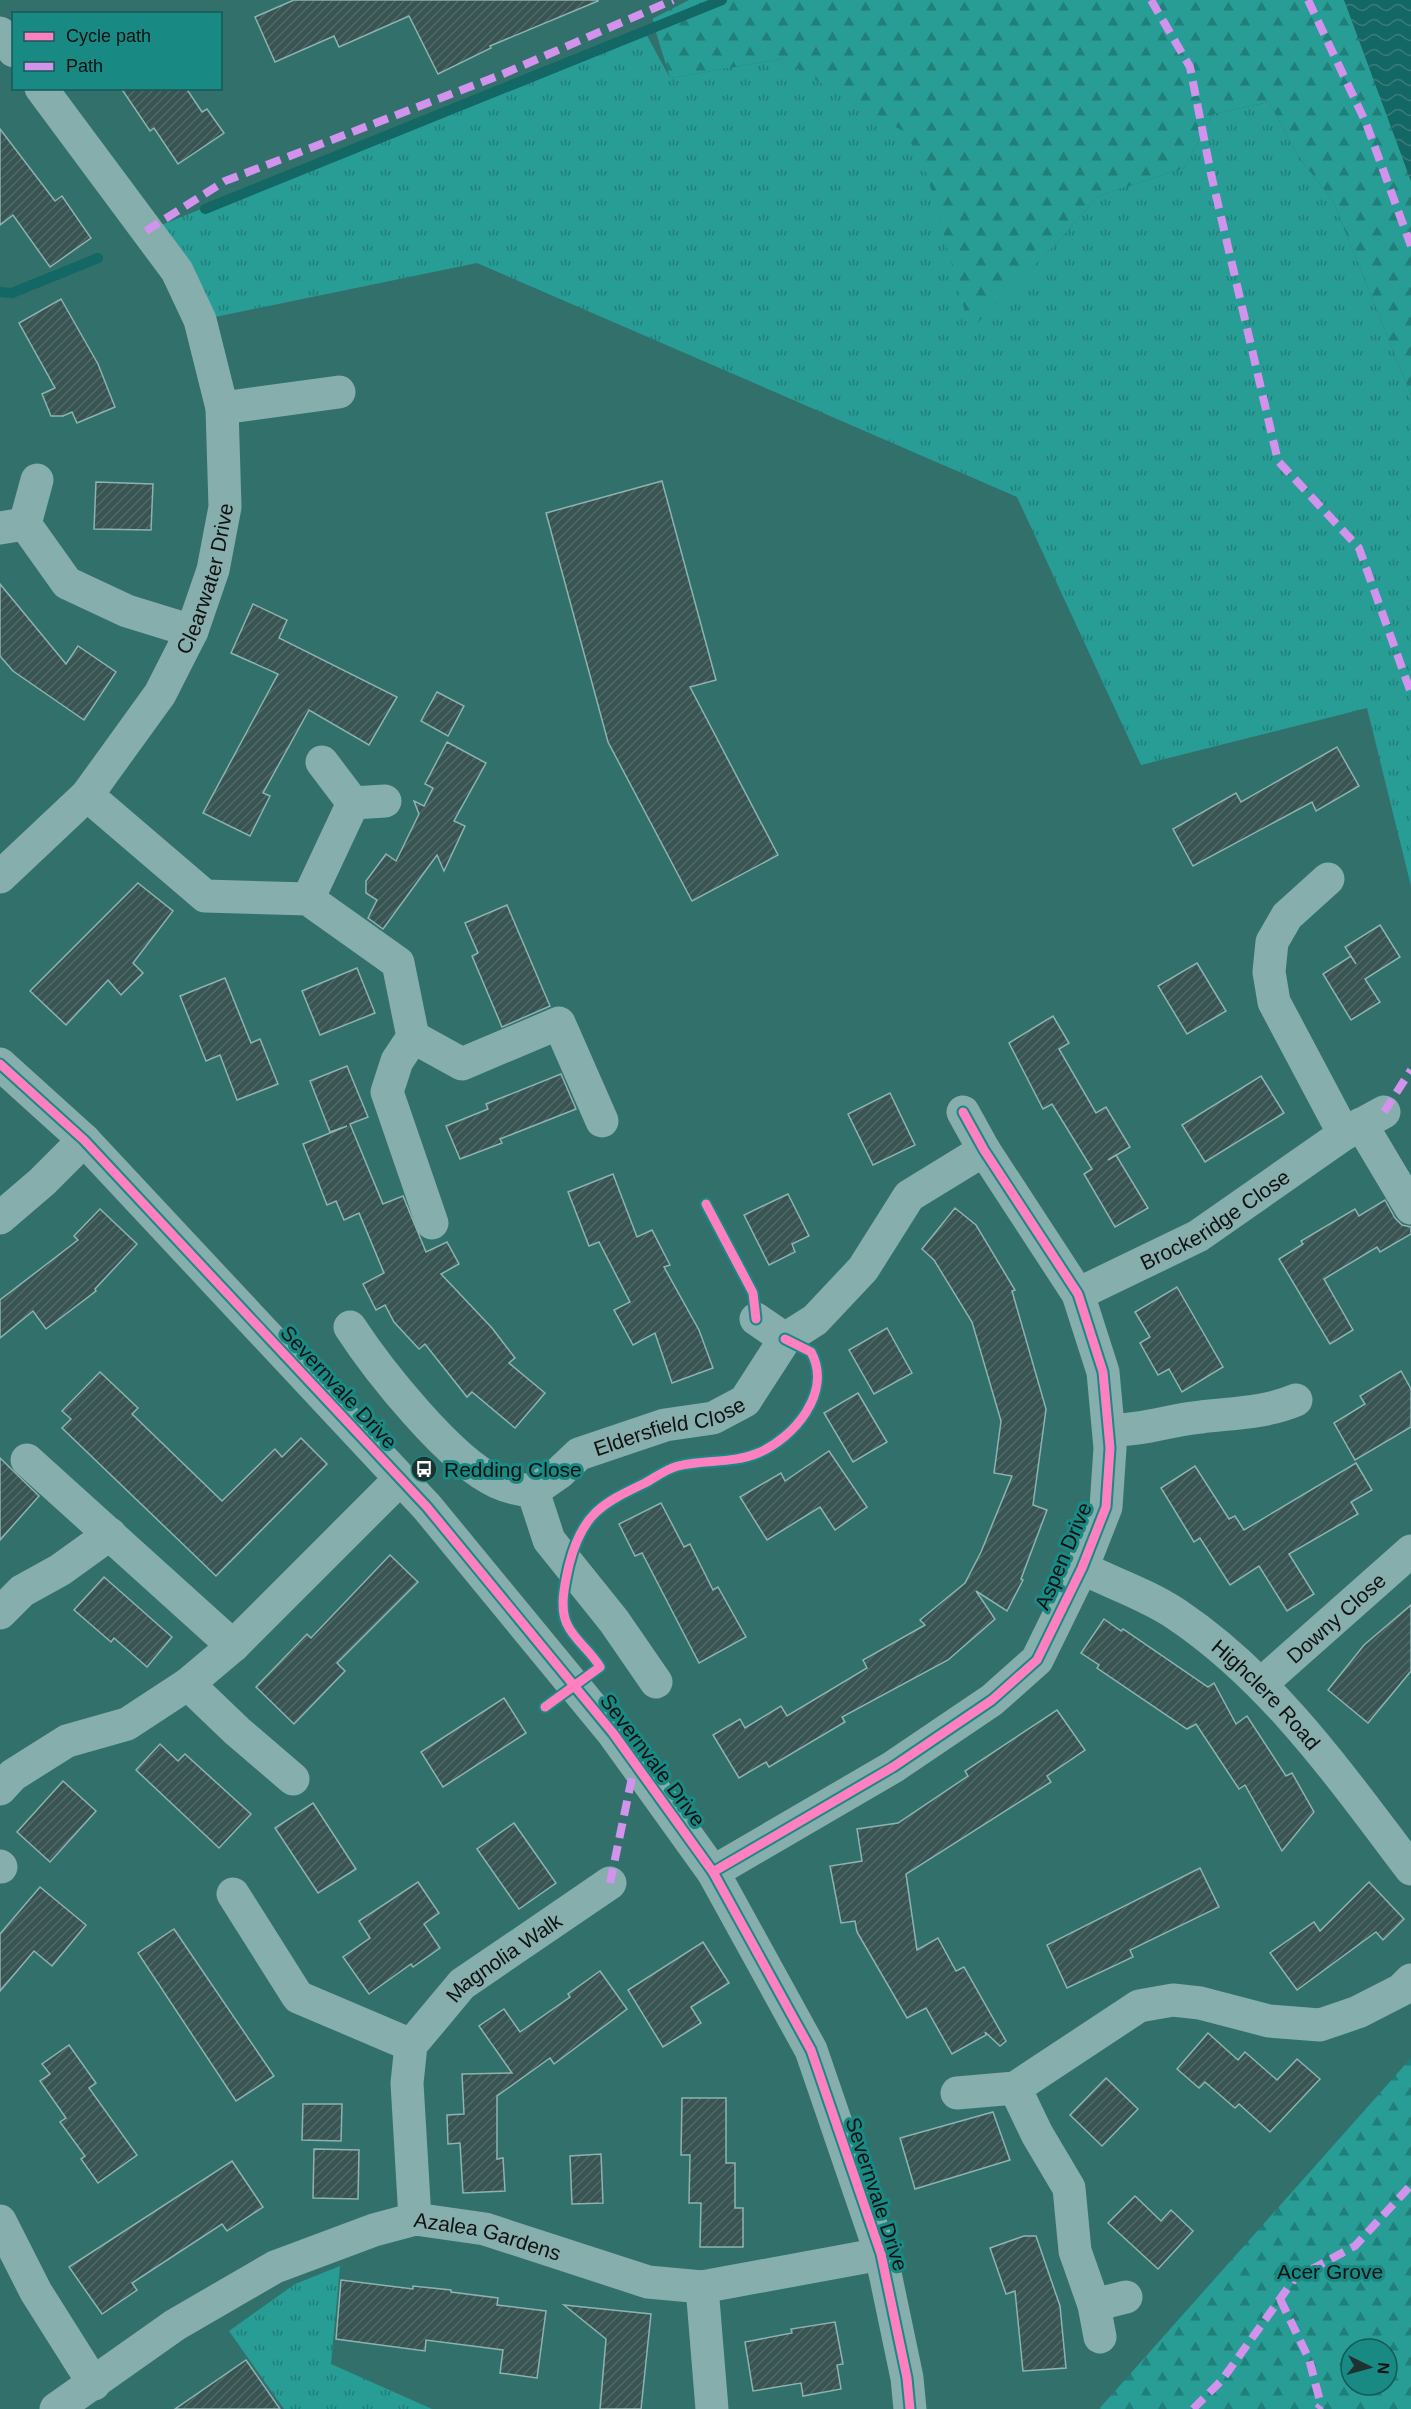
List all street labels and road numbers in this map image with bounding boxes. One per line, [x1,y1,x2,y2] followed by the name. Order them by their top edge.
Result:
[171,501,237,658] street label: Clearwater Drive
[1136,1164,1294,1274] street label: Brockeridge Close
[276,1321,402,1453] street label: Severnvale Drive
[590,1392,749,1460] street label: Eldersfield Close
[1030,1499,1096,1613] street label: Aspen Drive
[1282,1568,1390,1667] street label: Downy Close
[1208,1634,1325,1754] street label: Highclere Road
[596,1689,710,1831] street label: Severnvale Drive
[441,1908,566,2006] street label: Magnolia Walk
[841,2114,913,2274] street label: Severnvale Drive
[413,2208,564,2264] street label: Azalea Gardens

